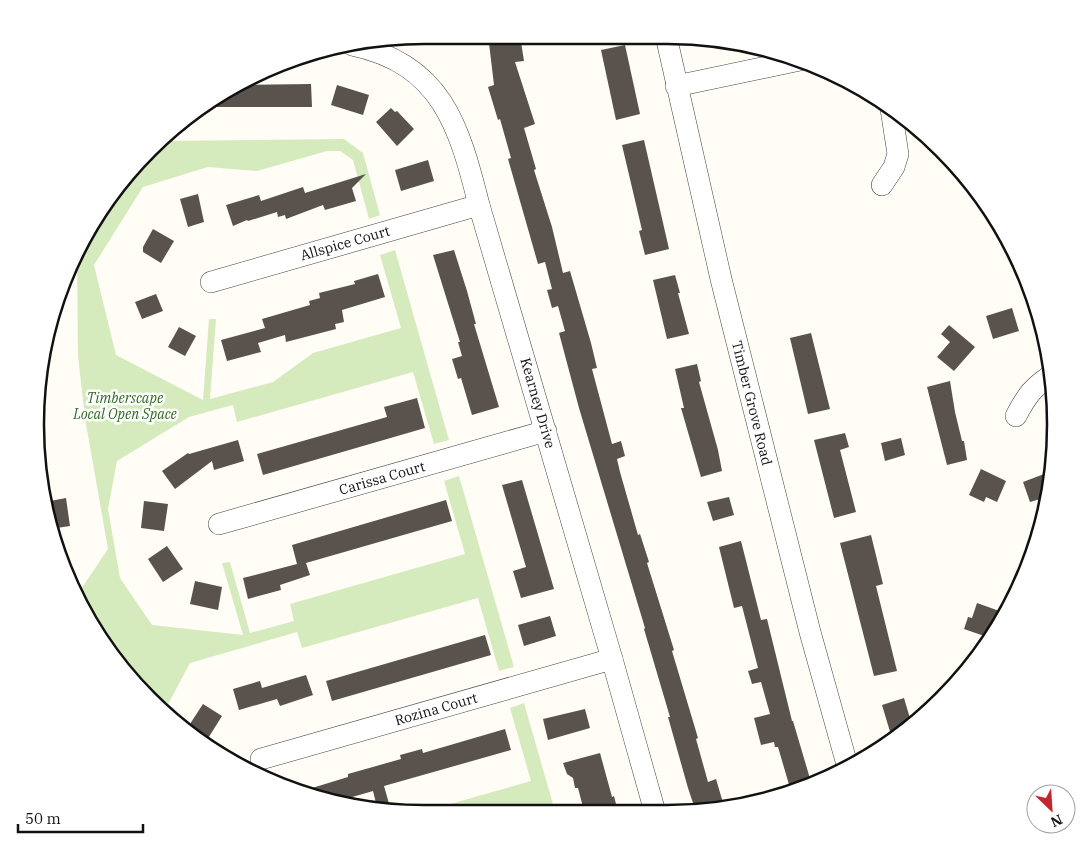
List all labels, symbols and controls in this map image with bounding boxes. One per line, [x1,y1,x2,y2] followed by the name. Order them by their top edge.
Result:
[298,222,392,264] street label: Allspice Court
[728,339,776,468] street label: Timber Grove Road
[516,356,560,450] street label: Kearney Drive
[72,389,178,423] park label: Timberscape Local Open Space
[337,457,427,499] street label: Carissa Court
[393,689,479,729] street label: Rozina Court
[1026,784,1076,834] north arrow
[18,802,142,834] scale bar
[25,809,61,828] text: 50 m
[1048,810,1065,831] text: N

